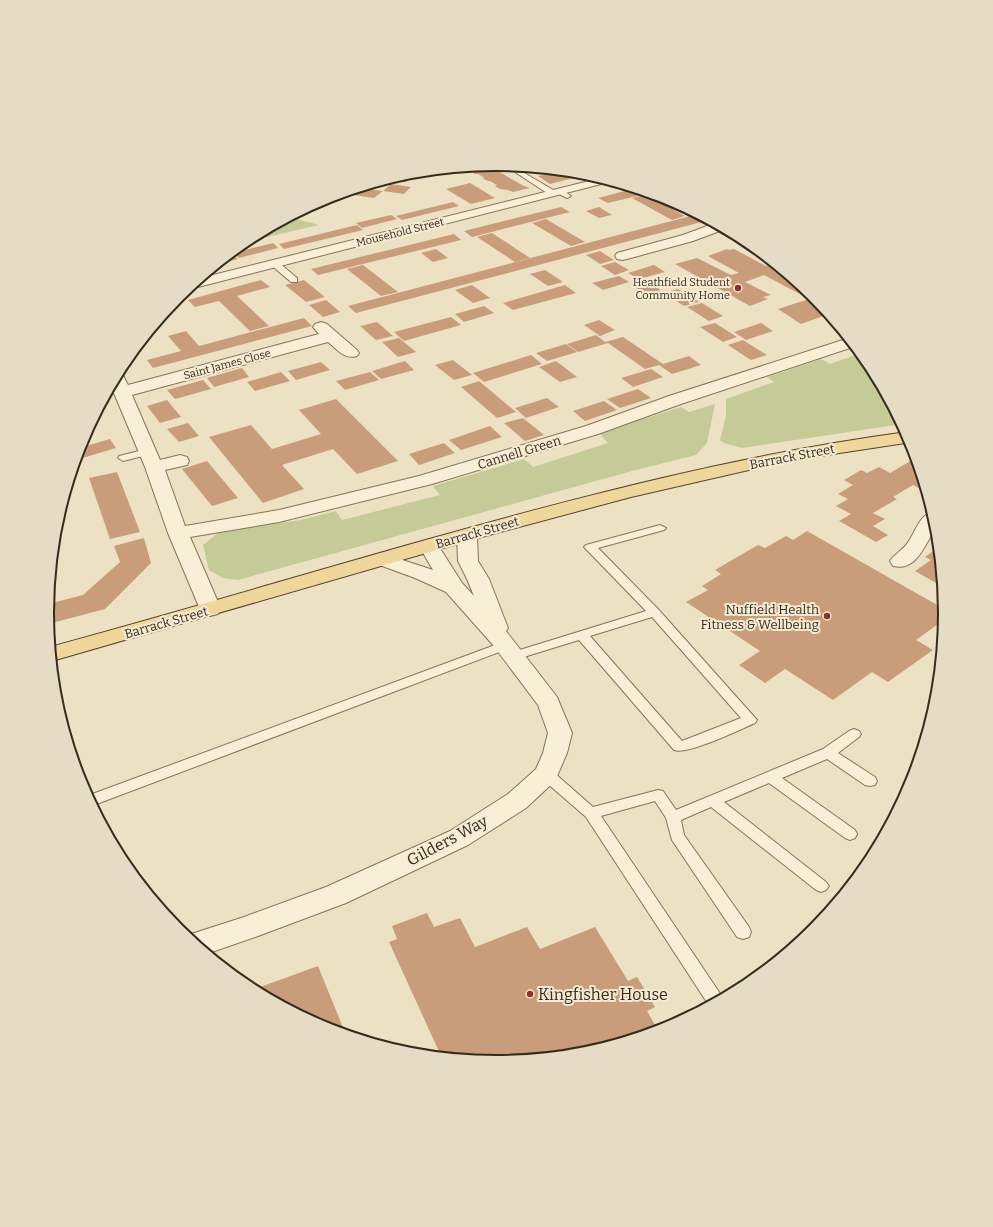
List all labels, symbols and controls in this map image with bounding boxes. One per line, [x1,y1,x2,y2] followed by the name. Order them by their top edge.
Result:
[355,215,445,250] street label: Mousehold Street
[633,276,730,302] place label: Heathfield Student Community Home
[733,283,743,293] marker: Heathfield Student Community Home
[182,347,272,382] street label: Saint James Close
[476,432,563,472] street label: Cannell Green
[748,441,836,472] street label: Barrack Street
[434,513,521,552] street label: Barrack Street
[700,602,819,632] place label: Nuffield Health Fitness & Wellbeing
[123,603,210,642] street label: Barrack Street
[822,611,832,621] marker: Nuffield Health Fitness & Wellbeing
[404,811,491,870] street label: Gilders Way
[538,985,668,1004] place label: Kingfisher House
[525,989,535,999] marker: Kingfisher House

